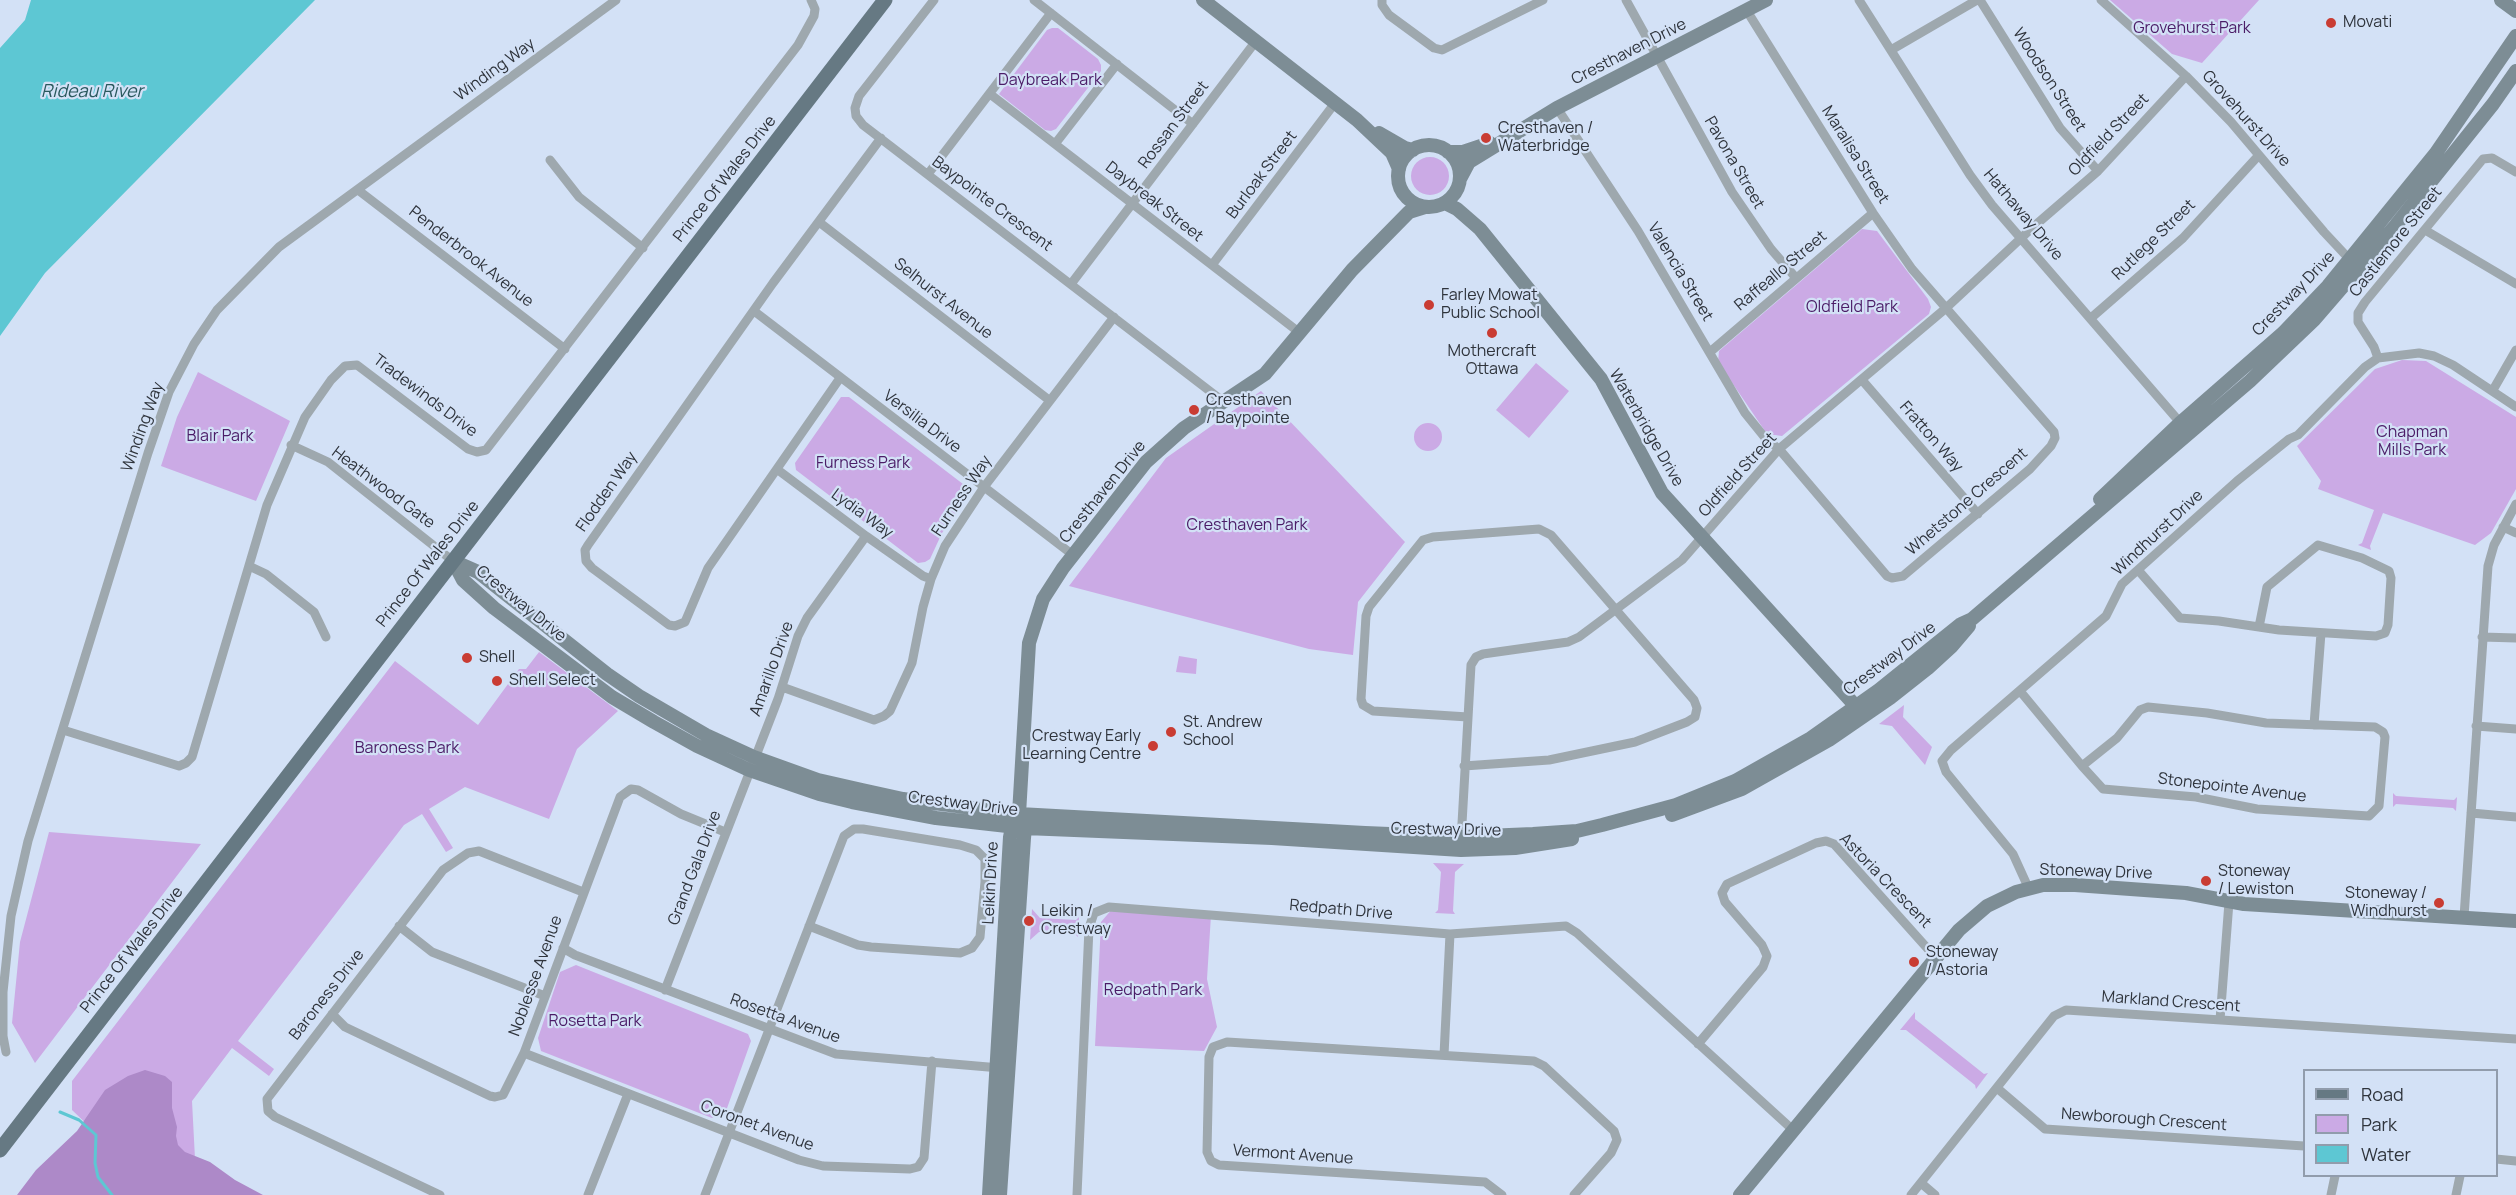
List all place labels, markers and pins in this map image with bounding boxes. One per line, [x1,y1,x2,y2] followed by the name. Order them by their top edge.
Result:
[2343,13,2392,33] place label: Movati
[2324,16,2338,30] marker: Movati
[1498,119,1593,157] place label: Cresthaven / Waterbridge
[1479,131,1493,145] marker: Cresthaven / Waterbridge
[1441,286,1540,324] place label: Farley Mowat Public School
[1422,298,1436,312] marker: Farley Mowat Public School
[1485,326,1499,340] marker: Mothercraft Ottawa
[1447,342,1537,380] place label: Mothercraft Ottawa
[1206,391,1292,429] place label: Cresthaven / Baypointe
[1187,403,1201,417] marker: Cresthaven / Baypointe
[479,648,515,668] place label: Shell
[460,651,474,665] marker: Shell
[509,671,596,691] place label: Shell Select
[490,674,504,688] marker: Shell Select
[1183,713,1263,751] place label: St. Andrew School
[1164,725,1178,739] marker: St. Andrew School
[1022,727,1141,765] place label: Crestway Early Learning Centre
[1146,739,1160,753] marker: Crestway Early Learning Centre
[2218,862,2294,900] place label: Stoneway / Lewiston
[2199,874,2213,888] marker: Stoneway / Lewiston
[2345,884,2427,922] place label: Stoneway / Windhurst
[2432,896,2446,910] marker: Stoneway / Windhurst
[1041,902,1111,940] place label: Leikin / Crestway
[1022,914,1036,928] marker: Leikin / Crestway
[1926,943,1999,981] place label: Stoneway / Astoria
[1907,955,1921,969] marker: Stoneway / Astoria

